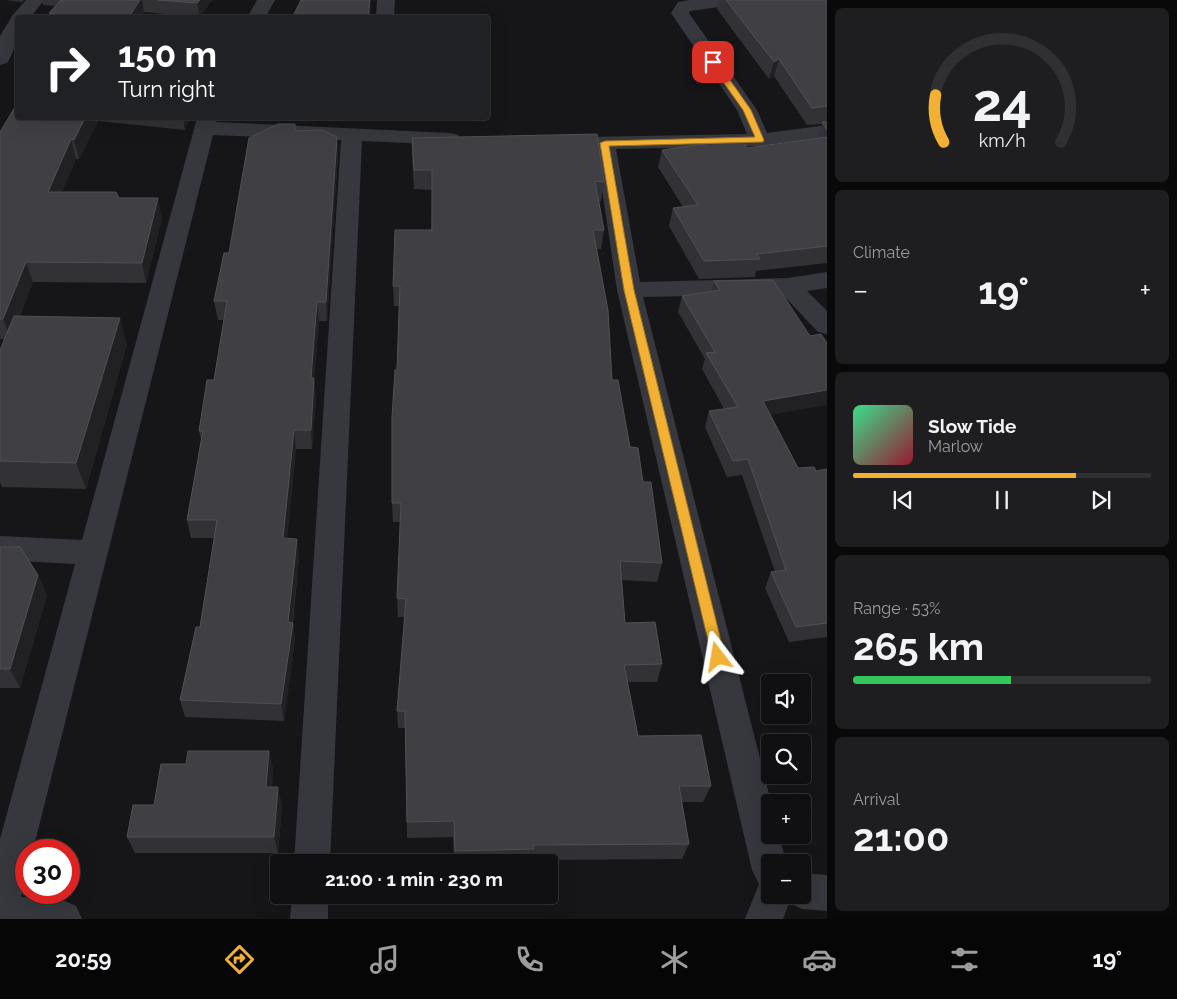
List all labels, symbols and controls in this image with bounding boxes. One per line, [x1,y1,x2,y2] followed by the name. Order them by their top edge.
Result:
[118,34,217,75] text: 150 m
[35,35,100,100] icon: right
[692,41,734,83] pin
[699,48,727,76] icon: arrive
[972,72,1032,133] text: 24
[118,76,215,102] text: Turn right
[978,130,1026,151] text: km/h
[853,243,910,262] text: Climate
[978,268,1029,313] text: 19°
[853,274,868,307] text: −
[1139,274,1151,307] text: +
[928,415,1017,437] text: Slow Tide
[928,437,983,456] text: Marlow
[889,486,917,514] icon: previous
[988,486,1016,514] icon: pause
[1087,486,1115,514] icon: next
[853,599,941,618] text: Range · 53%
[853,624,984,669] text: 265 km
[691,630,743,682] position arrow
[761,674,811,904] map controls
[761,674,811,724] button: sound
[761,734,811,784] button: search
[853,790,900,809] text: Arrival
[761,794,811,844] button: +
[853,815,949,860] text: 21:00
[15,839,80,904] speed limit sign: 30
[761,854,811,904] button: −
[325,868,503,890] text: 21:00 · 1 min · 230 m
[222,942,257,977] icon: directions
[367,942,402,977] icon: music
[512,942,547,977] icon: phone
[657,942,692,977] icon: climate
[802,942,837,977] icon: car
[947,942,982,977] icon: filters
[55,946,112,972] text: 20:59
[1092,946,1122,972] text: 19°

